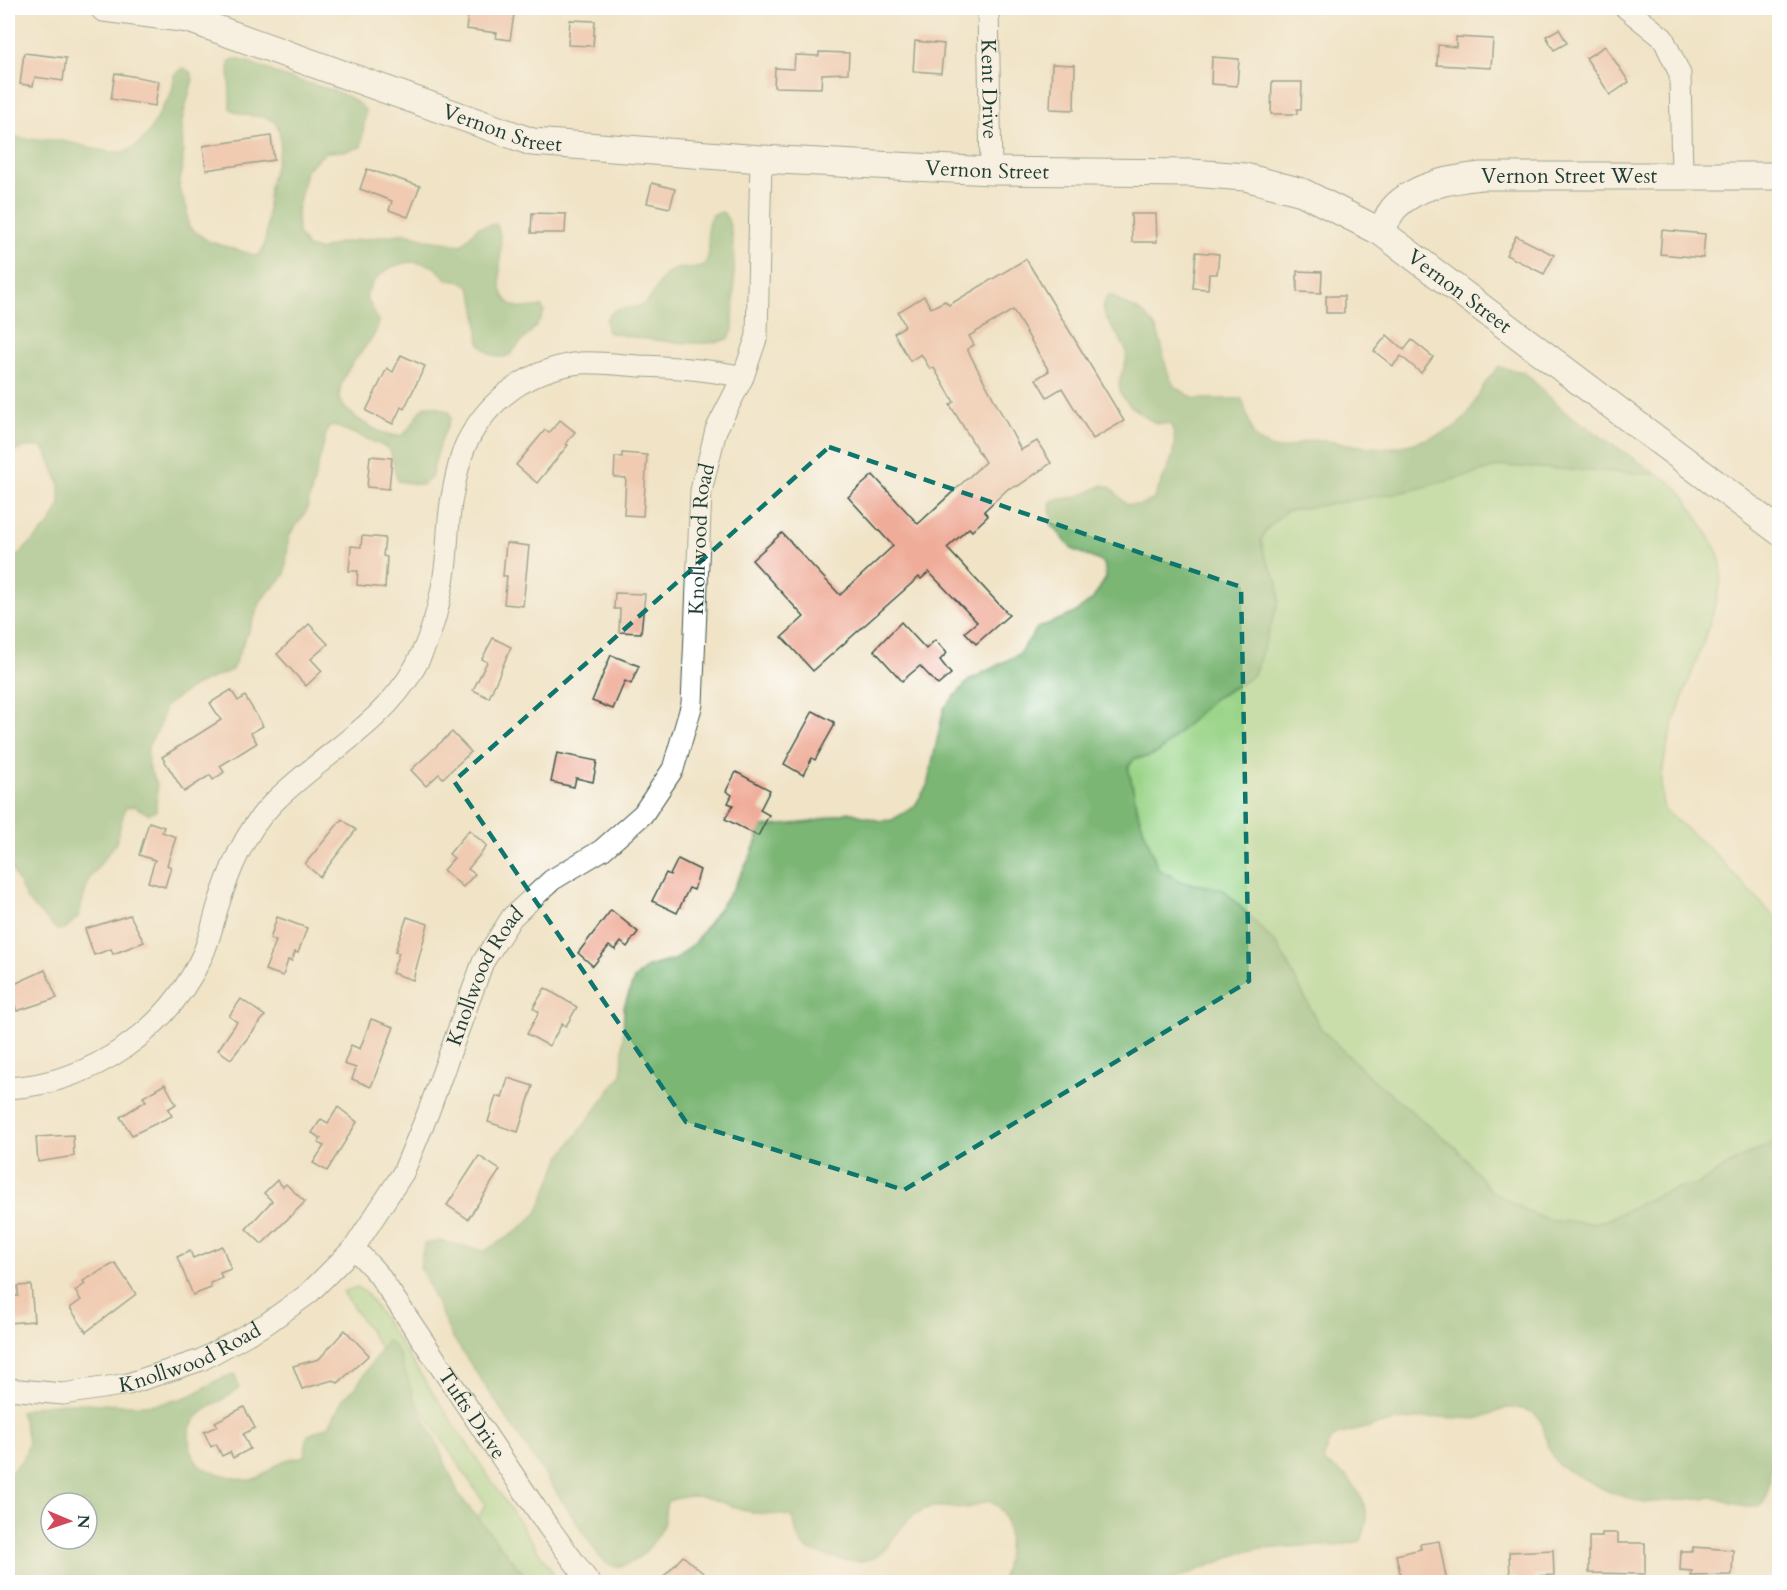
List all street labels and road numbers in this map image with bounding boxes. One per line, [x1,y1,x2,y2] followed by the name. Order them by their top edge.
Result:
[974,39,1005,139] street label: Kent Drive
[438,97,563,159] street label: Vernon Street
[924,153,1050,186] street label: Vernon Street
[1481,162,1657,191] street label: Vernon Street West
[1401,242,1518,340] street label: Vernon Street
[681,460,722,616] street label: Knollwood Road
[439,899,530,1050] street label: Knollwood Road
[117,1315,266,1400] street label: Knollwood Road
[431,1363,513,1465] street label: Tufts Drive

